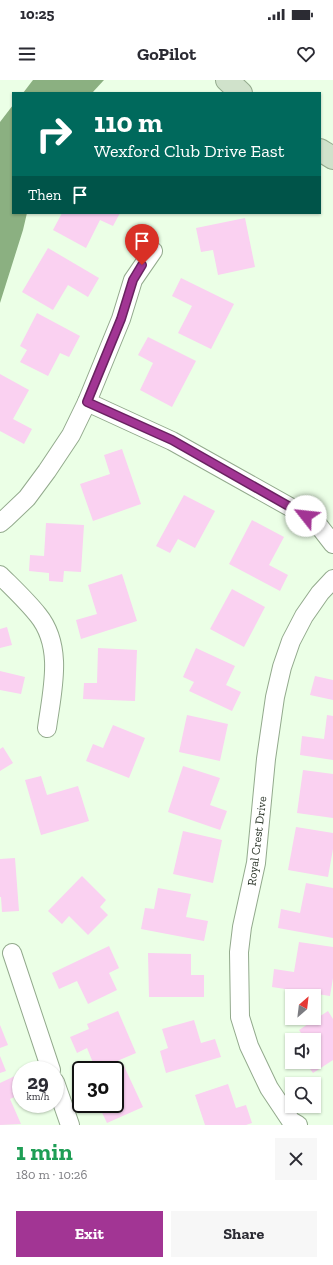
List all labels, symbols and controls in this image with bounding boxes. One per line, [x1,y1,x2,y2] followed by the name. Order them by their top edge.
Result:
[20,5,54,23] text: 10:25
[16,43,38,65] icon: menu
[137,43,196,65] text: GoPilot
[295,43,317,65] icon: heart
[94,106,163,139] text: 110 m
[28,108,80,160] icon: right
[94,140,284,162] text: Wexford Club Drive East
[69,184,91,206] icon: arrive
[28,186,61,204] text: Then
[125,224,159,265] pin
[131,230,153,252] icon: arrive
[285,495,327,537] position arrow
[245,795,269,887] street label: Royal Crest Drive
[285,989,321,1025] north arrow
[285,989,321,1113] map controls
[285,1033,321,1069] button: sound
[72,1061,124,1113] speed limit sign: 30
[27,1070,49,1094] text: 29
[285,1077,321,1113] button: search
[27,1091,49,1103] text: km/h
[16,1137,73,1166] text: 1 min
[275,1138,317,1180] button: close
[16,1167,87,1182] text: 180 m · 10:26
[16,1211,163,1257] button: Exit
[171,1211,317,1257] button: Share

